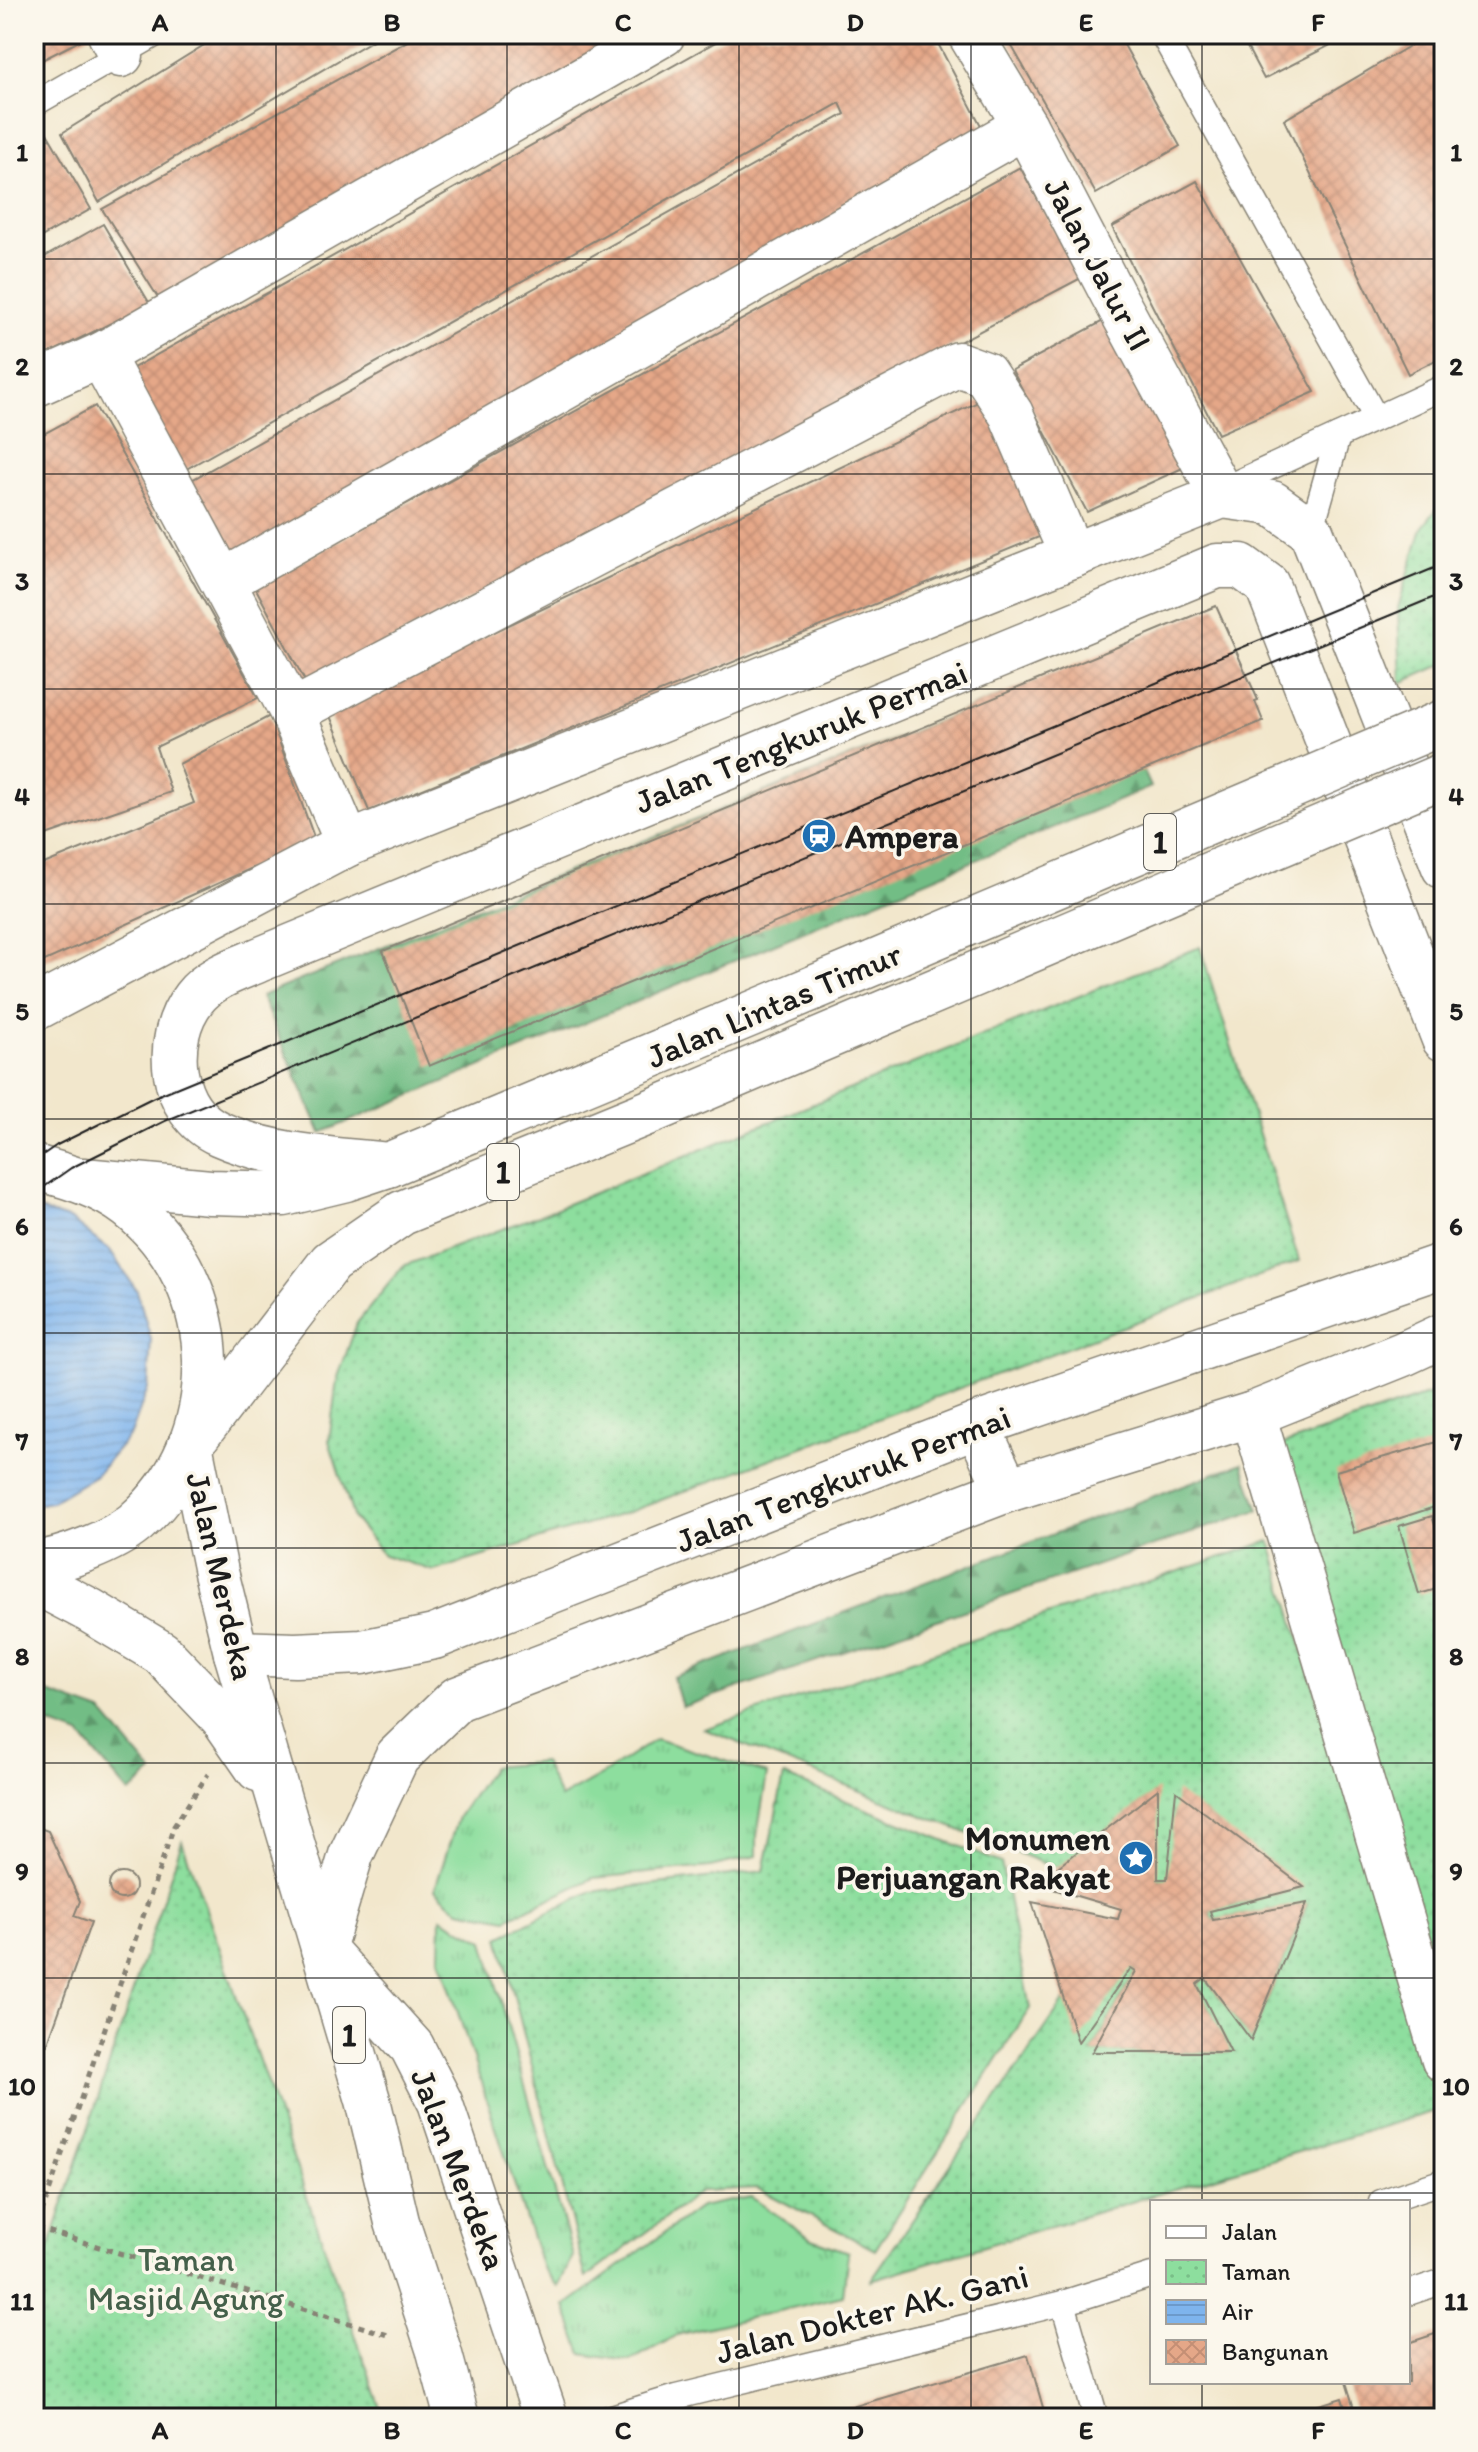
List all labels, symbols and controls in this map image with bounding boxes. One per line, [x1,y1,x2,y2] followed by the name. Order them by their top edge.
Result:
[151,6,169,38] text: A
[384,6,401,38] text: B
[615,6,632,38] text: C
[846,6,864,38] text: D
[1079,6,1093,38] text: E
[1311,6,1325,38] text: F
[16,136,28,168] text: 1
[1450,136,1462,168] text: 1
[1035,170,1161,358] street label: Jalan Jalur II
[15,350,29,382] text: 2
[1449,350,1463,382] text: 2
[15,565,29,597] text: 3
[1449,565,1463,597] text: 3
[629,652,973,822] street label: Jalan Tengkuruk Permai
[14,780,30,812] text: 4
[1448,780,1464,812] text: 4
[1144,814,1176,870] road number: 1
[845,816,959,857] place label: Ampera
[800,817,838,855] station icon: Ampera
[640,933,908,1077] street label: Jalan Lintas Timur
[15,995,29,1027] text: 5
[1449,995,1463,1027] text: 5
[487,1144,519,1200] road number: 1
[15,1210,29,1242] text: 6
[1449,1210,1463,1242] text: 6
[670,1396,1016,1562] street label: Jalan Tengkuruk Permai
[15,1425,29,1457] text: 7
[1449,1425,1463,1457] text: 7
[177,1468,265,1684] street label: Jalan Merdeka
[15,1640,29,1672] text: 8
[1449,1640,1463,1672] text: 8
[836,1818,1111,1898] place label: Monumen Perjuangan Rakyat
[1117,1839,1155,1877] place icon: Monumen Perjuangan Rakyat
[15,1855,29,1887] text: 9
[1449,1855,1463,1887] text: 9
[333,2007,365,2063] road number: 1
[402,2063,516,2275] street label: Jalan Merdeka
[8,2070,36,2102] text: 10
[1442,2070,1470,2102] text: 10
[1150,2200,1410,2384] legend
[1222,2217,1277,2246] text: Jalan
[88,2239,285,2319] park label: Taman Masjid Agung
[712,2255,1032,2373] street label: Jalan Dokter AK. Gani
[1222,2257,1291,2286] text: Taman
[10,2285,34,2317] text: 11
[1444,2285,1468,2317] text: 11
[1222,2297,1254,2326] text: Air
[1222,2337,1329,2366] text: Bangunan
[151,2414,169,2446] text: A
[384,2414,401,2446] text: B
[615,2414,632,2446] text: C
[846,2414,864,2446] text: D
[1079,2414,1093,2446] text: E
[1311,2414,1325,2446] text: F

